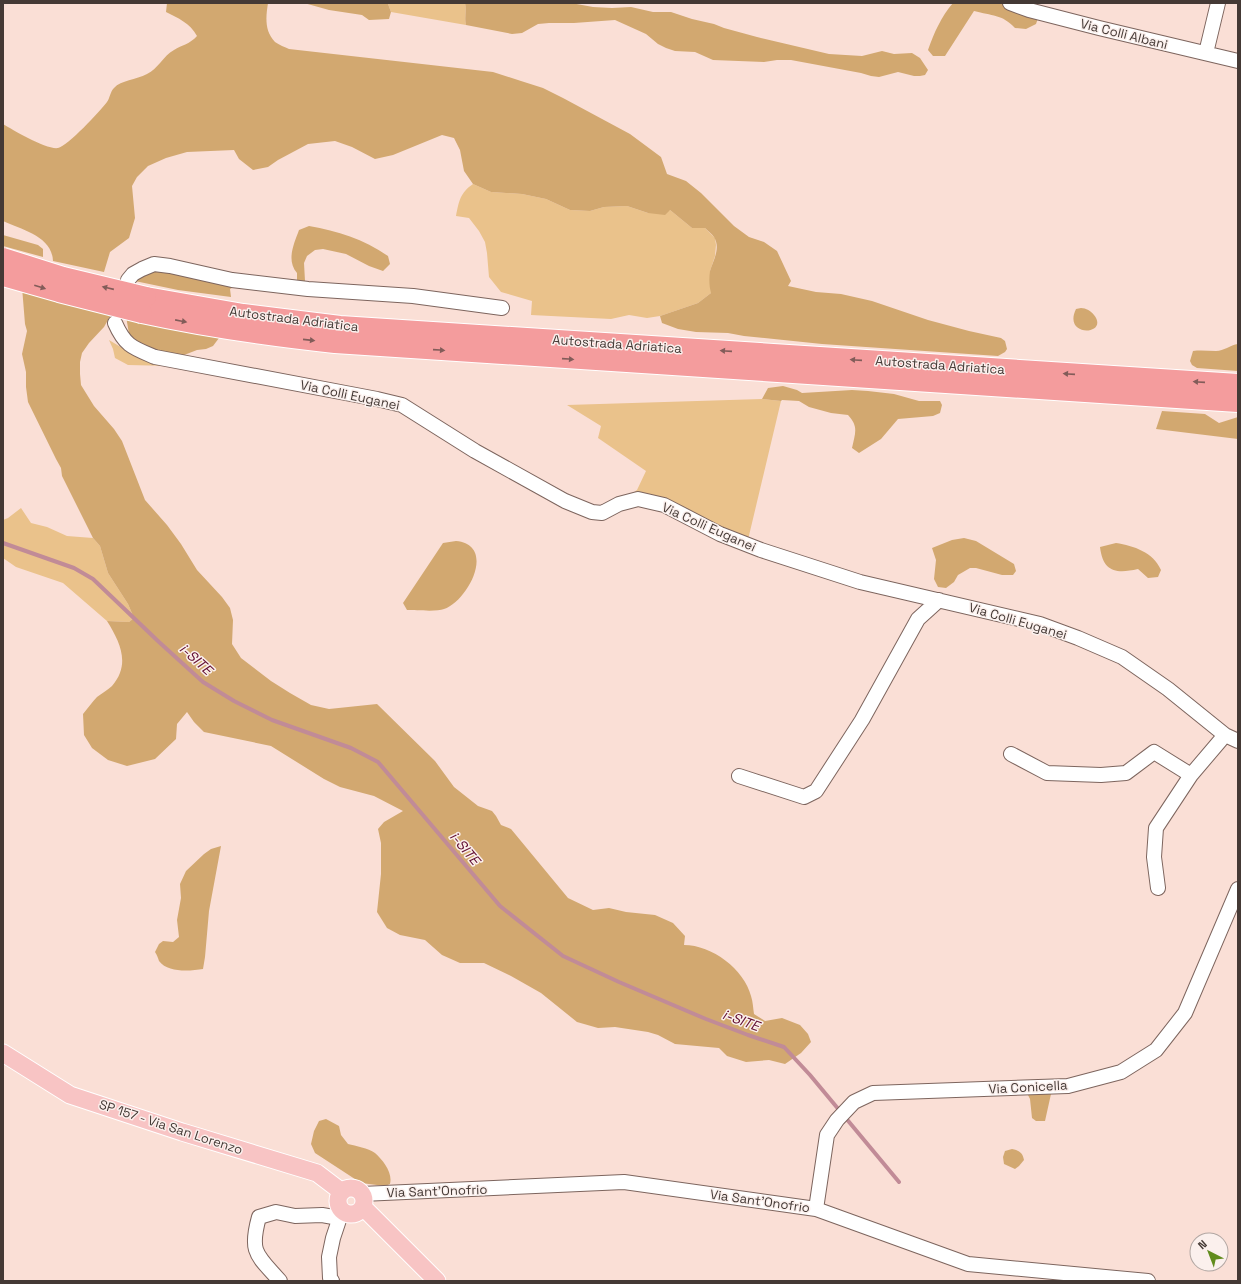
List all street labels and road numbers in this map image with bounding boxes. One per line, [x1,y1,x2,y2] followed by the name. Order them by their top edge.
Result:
[1079,15,1169,53] street label: Via Colli Albani
[229,303,360,335] street label: Autostrada Adriatica
[552,331,683,357] street label: Autostrada Adriatica
[875,352,1006,378] street label: Autostrada Adriatica
[299,376,401,414] street label: Via Colli Euganei
[659,499,759,555] street label: Via Colli Euganei
[967,599,1069,643] street label: Via Colli Euganei
[988,1076,1068,1098] street label: Via Conicella
[97,1096,245,1158] street label: SP 157 - Via San Lorenzo
[386,1181,488,1201] street label: Via Sant'Onofrio
[709,1186,811,1216] street label: Via Sant'Onofrio

